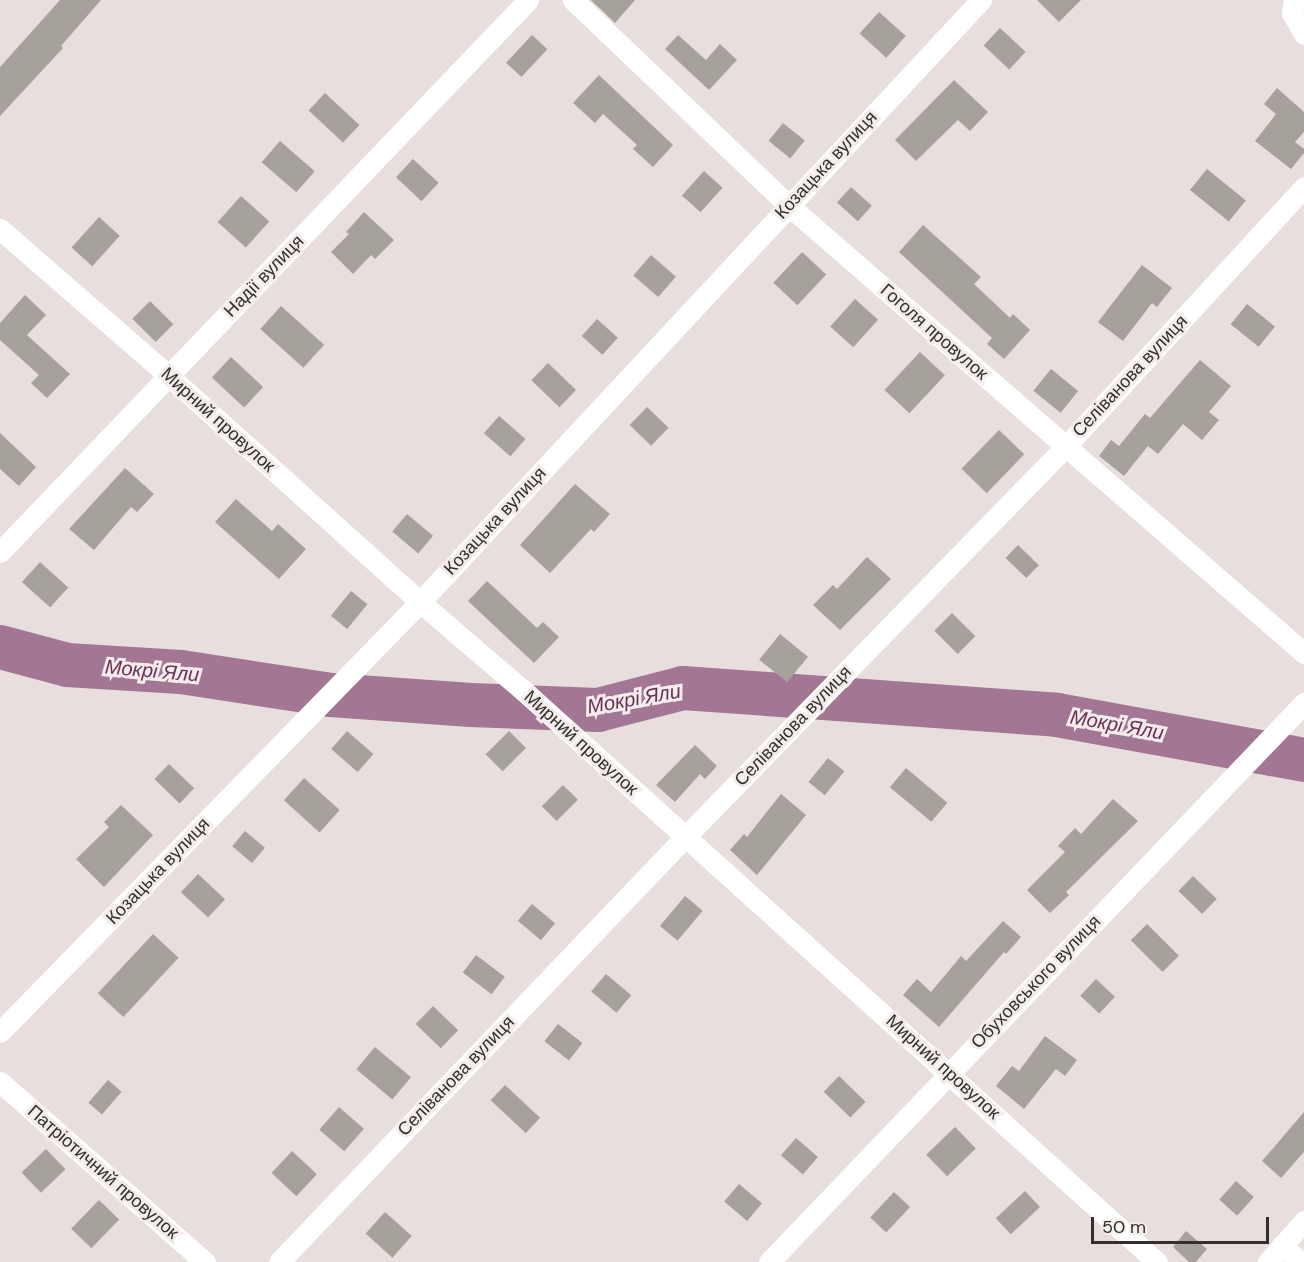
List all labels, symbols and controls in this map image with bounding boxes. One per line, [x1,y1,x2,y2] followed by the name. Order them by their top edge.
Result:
[770,107,882,223] street label: Козацька вулиця
[220,230,308,322] street label: Надії вулиця
[876,279,992,385] street label: Гоголя провулок
[1068,311,1192,441] street label: Селіванова вулиця
[157,363,279,477] street label: Мирний провулок
[439,463,551,579] street label: Козацька вулиця
[104,655,200,687] water label: Мокрі Яли
[730,661,856,791] street label: Селіванова вулиця
[585,679,683,719] water label: Мокрі Яли
[520,686,642,800] street label: Мирний провулок
[1068,705,1166,745] water label: Мокрі Яли
[102,813,214,929] street label: Козацька вулиця
[967,911,1105,1053] street label: Обуховського вулиця
[882,1010,1004,1124] street label: Мирний провулок
[393,1011,519,1141] street label: Селіванова вулиця
[23,1101,183,1243] street label: Патріотичний провулок
[1094,1205,1272,1243] scale bar
[1102,1215,1146,1239] text: 50 m

